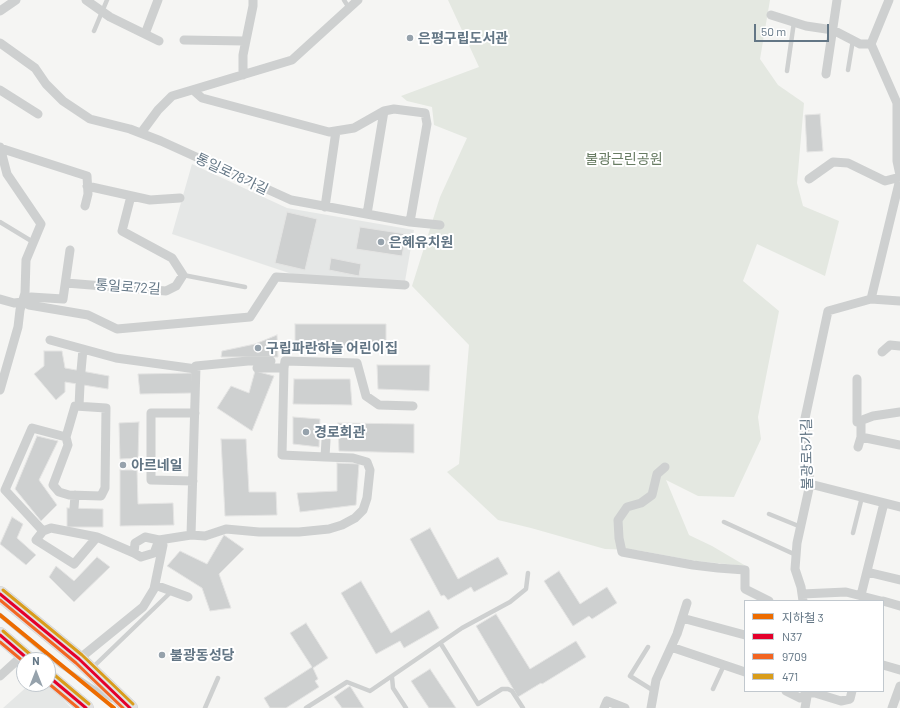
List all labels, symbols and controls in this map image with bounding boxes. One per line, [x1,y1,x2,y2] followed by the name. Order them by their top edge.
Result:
[756,16,831,42] scale bar
[761,24,786,38] text: 50 m
[418,30,508,46] place label: 은평구립도서관
[405,33,415,43] marker: 은평구립도서관
[193,150,271,198] street label: 통일로78가길
[585,151,663,167] park label: 불광근린공원
[389,234,453,250] place label: 은혜유치원
[376,237,386,247] marker: 은혜유치원
[95,276,161,298] street label: 통일로72길
[266,340,398,356] place label: 구립파란하늘 어린이집
[253,343,263,353] marker: 구립파란하늘 어린이집
[798,418,816,490] street label: 불광로5가길
[314,424,366,440] place label: 경로회관
[301,427,311,437] marker: 경로회관
[131,457,183,473] place label: 아르네일
[118,460,128,470] marker: 아르네일
[744,600,884,692] legend
[782,610,824,624] text: 지하철 3
[782,629,802,643] text: N37
[170,647,234,663] place label: 불광동성당
[782,649,807,663] text: 9709
[157,650,167,660] marker: 불광동성당
[16,652,56,692] north arrow
[32,654,40,667] text: N
[782,669,798,683] text: 471

